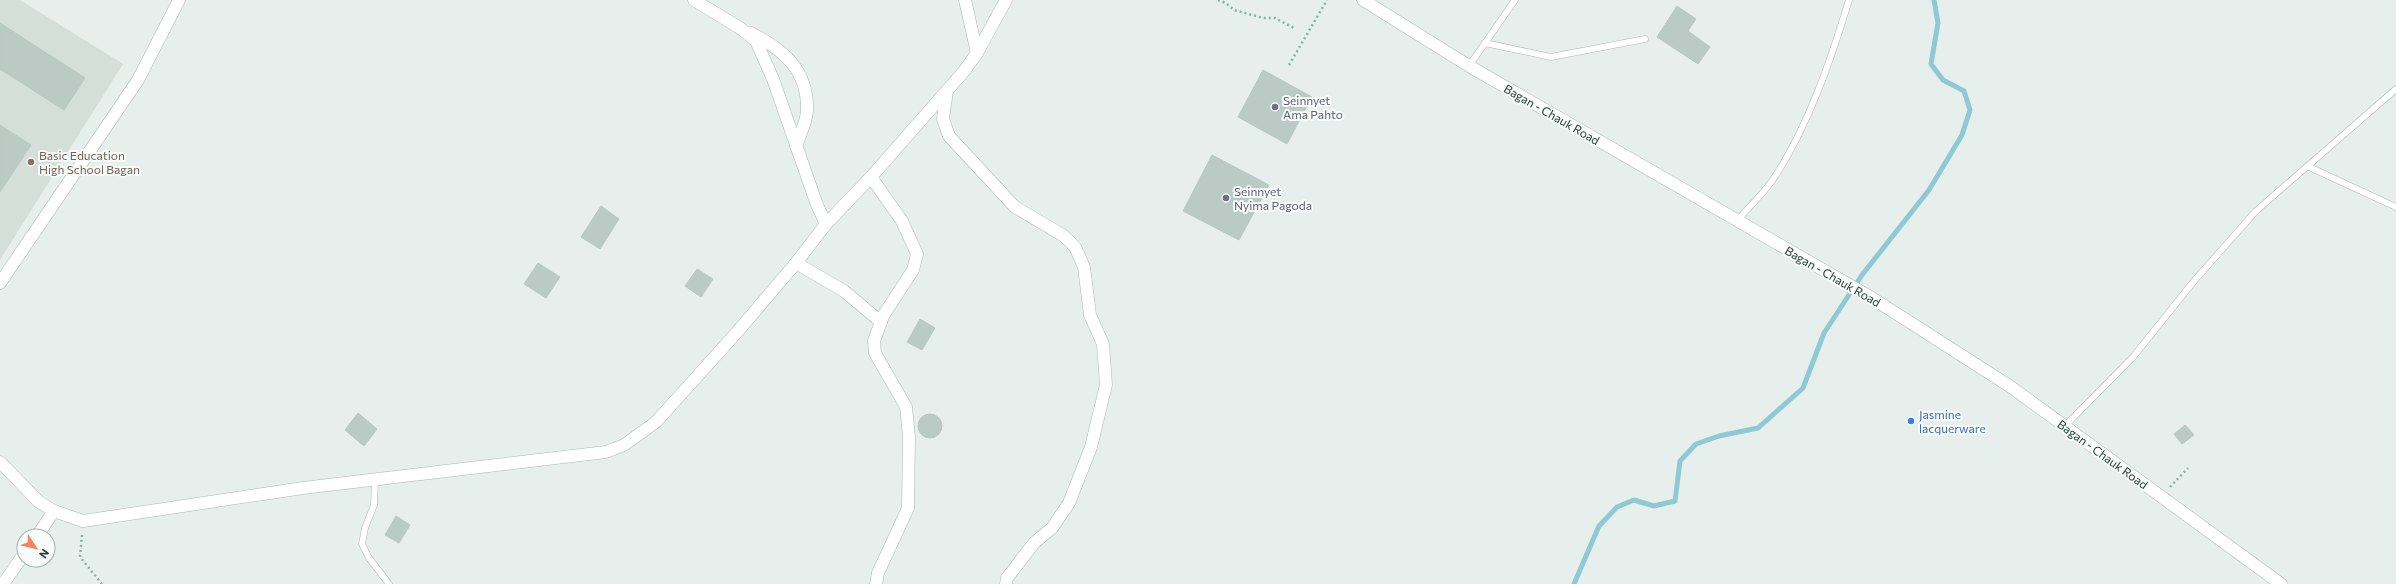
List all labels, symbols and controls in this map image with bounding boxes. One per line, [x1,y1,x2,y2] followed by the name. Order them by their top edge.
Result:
[1502,81,1602,147] street label: Bagan - Chauk Road
[1283,93,1343,121] place label: Seinnyet Ama Pahto
[1270,102,1280,112] marker: Seinnyet Ama Pahto
[39,148,140,176] place label: Basic Education High School Bagan
[26,157,36,167] marker: Basic Education High School Bagan
[1234,184,1312,212] place label: Seinnyet Nyima Pagoda
[1221,193,1231,203] marker: Seinnyet Nyima Pagoda
[1783,243,1883,309] street label: Bagan - Chauk Road
[1919,407,1986,435] place label: Jasmine lacquerware
[1906,416,1916,426] marker: Jasmine lacquerware
[2055,417,2151,491] street label: Bagan - Chauk Road
[16,528,56,568] north arrow
[37,547,52,561] text: N

